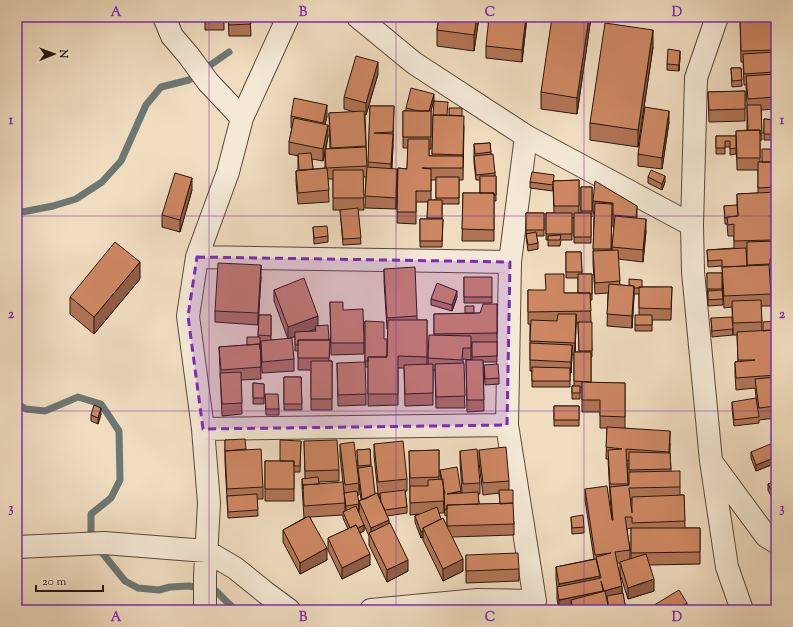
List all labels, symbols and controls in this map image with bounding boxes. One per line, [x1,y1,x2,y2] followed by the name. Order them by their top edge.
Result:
[111,4,122,22] text: A
[299,4,308,22] text: B
[485,4,495,22] text: C
[672,4,682,22] text: D
[34,34,74,74] north arrow
[55,48,71,59] text: N
[9,112,14,130] text: 1
[780,112,785,130] text: 1
[8,306,15,324] text: 2
[779,306,786,324] text: 2
[8,500,14,518] text: 3
[779,500,785,518] text: 3
[36,567,103,593] scale bar
[42,573,67,591] text: 20 m
[111,609,122,627] text: A
[299,609,308,627] text: B
[485,609,495,627] text: C
[672,609,682,627] text: D

